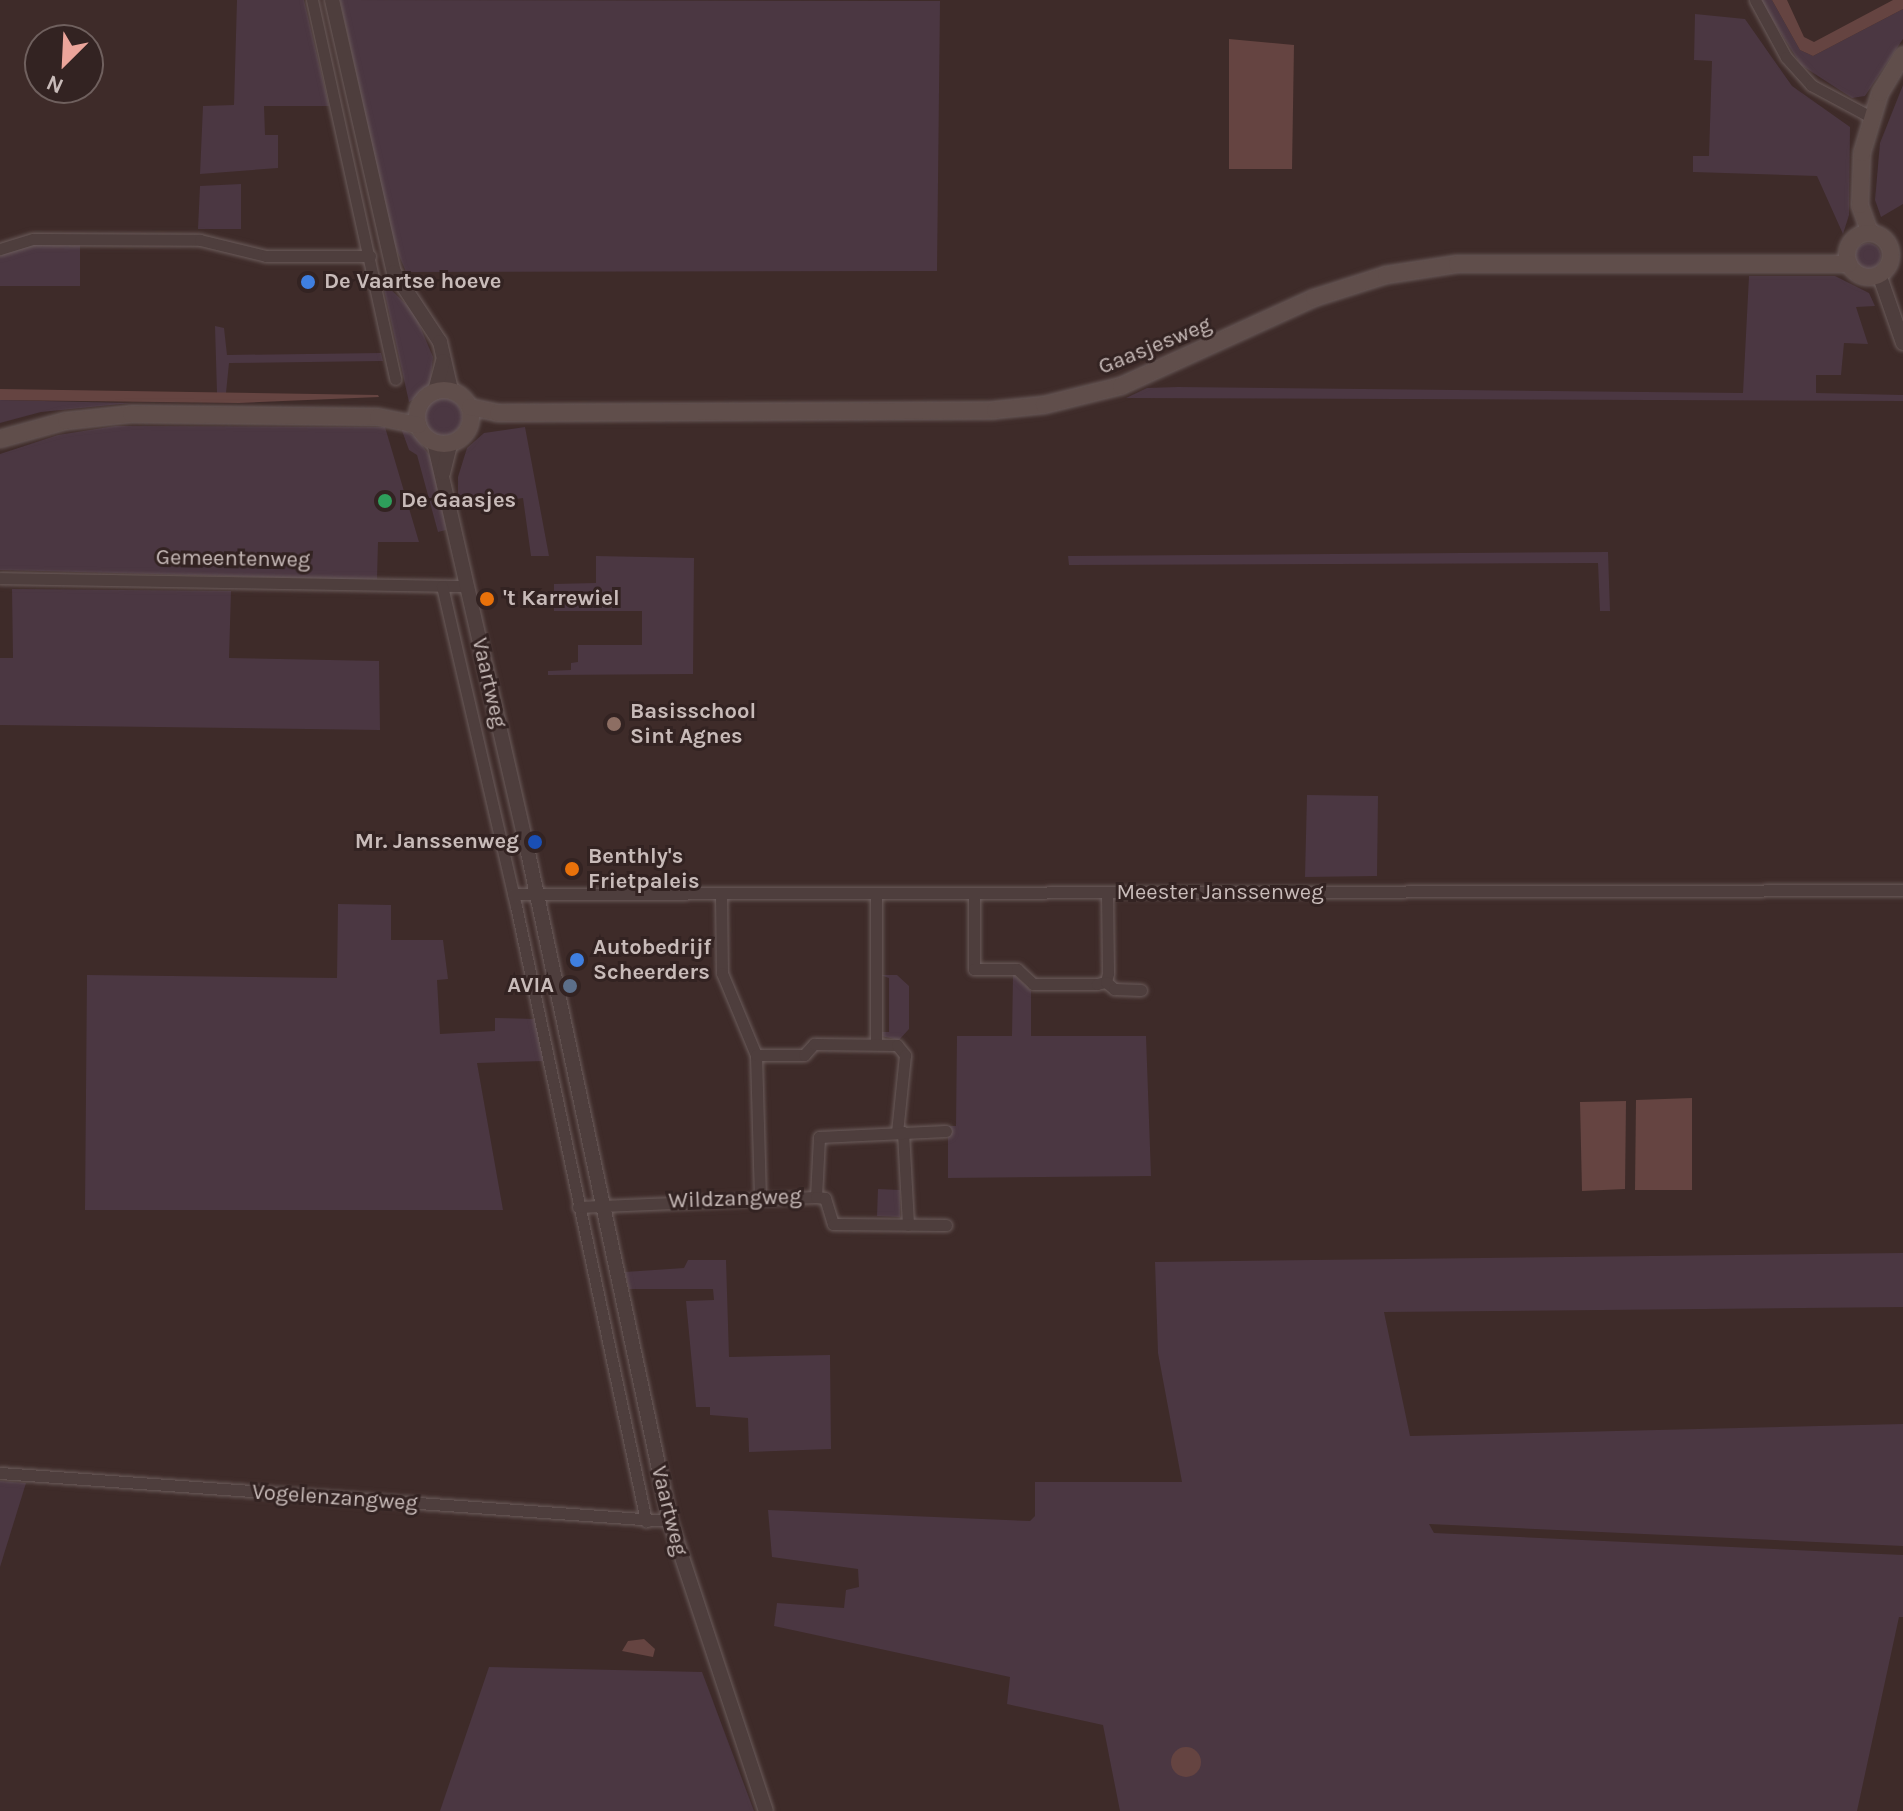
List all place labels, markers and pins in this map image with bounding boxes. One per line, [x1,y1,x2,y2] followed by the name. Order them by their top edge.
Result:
[324,269,501,295] place label: De Vaartse hoeve
[299,273,317,291] marker: De Vaartse hoeve
[401,488,516,514] place label: De Gaasjes
[376,492,394,510] marker: De Gaasjes
[503,586,620,612] place label: 't Karrewiel
[478,590,496,608] marker: 't Karrewiel
[630,698,756,750] place label: Basisschool Sint Agnes
[605,715,623,733] marker: Basisschool Sint Agnes
[355,829,519,855] place label: Mr. Janssenweg
[526,833,544,851] marker: Mr. Janssenweg
[588,843,700,894] place label: Benthly's Frietpaleis
[563,860,581,878] marker: Benthly's Frietpaleis
[593,934,711,986] place label: Autobedrijf Scheerders
[568,951,586,969] marker: Autobedrijf Scheerders
[507,973,554,999] place label: AVIA
[561,977,579,995] marker: AVIA

